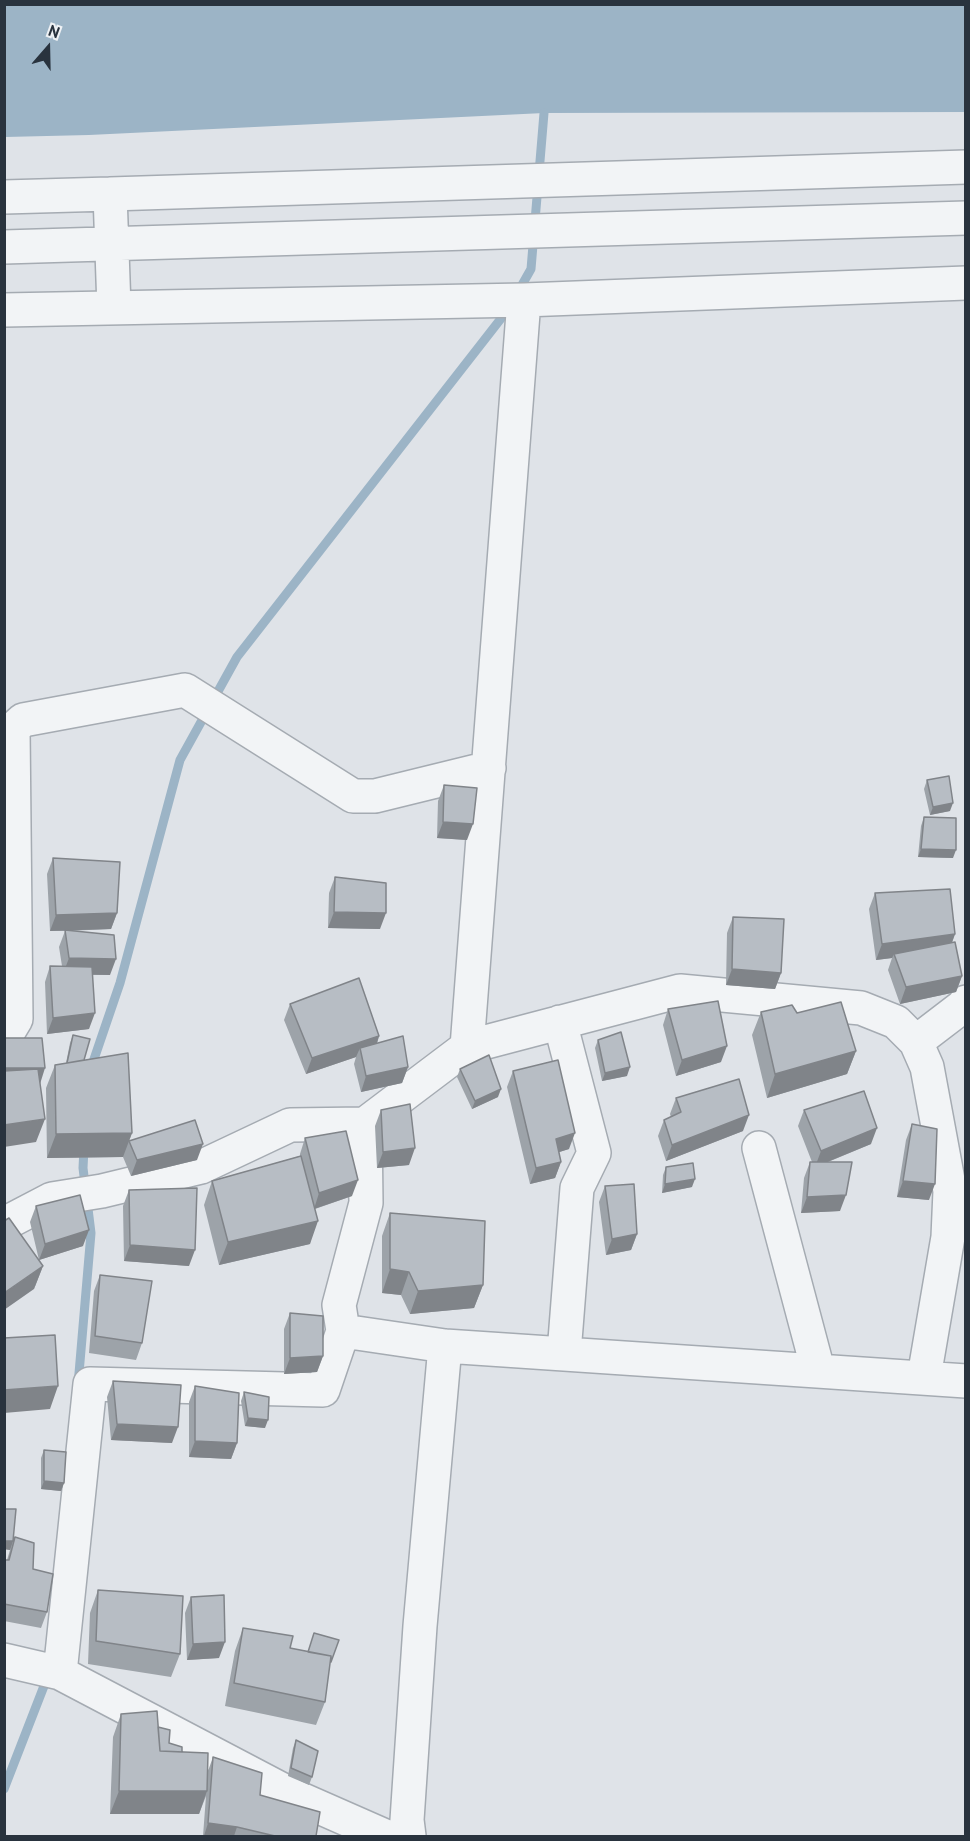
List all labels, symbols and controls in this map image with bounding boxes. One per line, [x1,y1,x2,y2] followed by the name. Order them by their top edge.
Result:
[18,18,78,78] north arrow
[46,20,63,42] text: N

